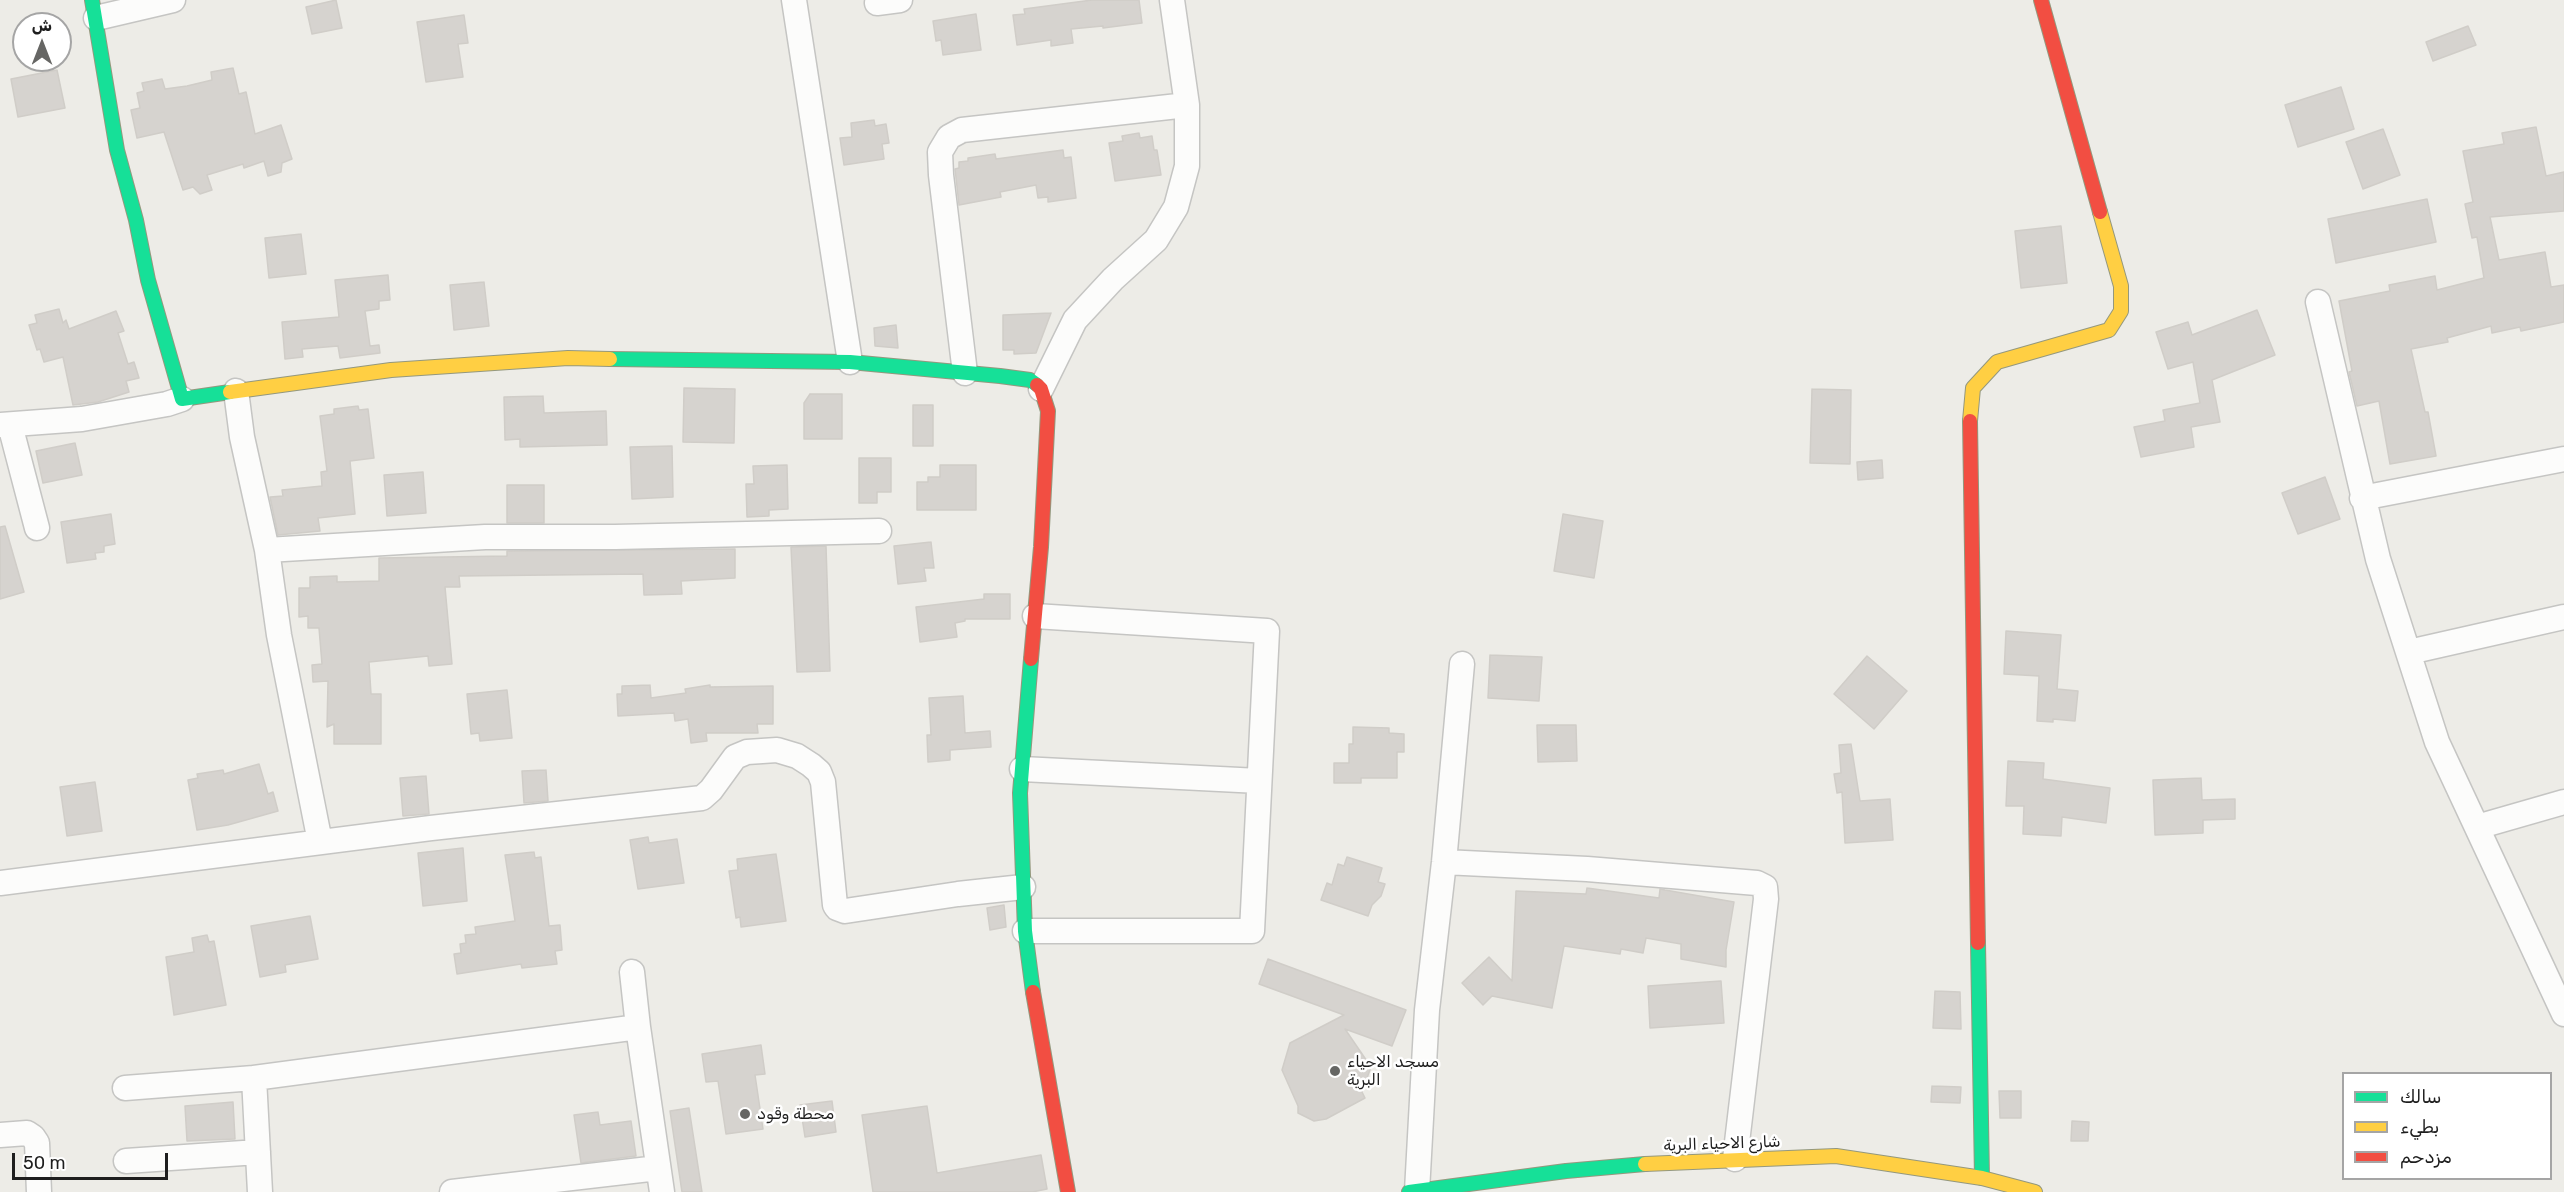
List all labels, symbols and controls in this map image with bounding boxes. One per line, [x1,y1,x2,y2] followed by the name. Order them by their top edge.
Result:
[12,12,72,72] north arrow
[32,16,52,35] text: ش
[1347,1052,1439,1090] place label: مسجد الاحياء البرية
[1328,1064,1342,1078] marker: مسجد الاحياء البرية
[2342,1072,2552,1180] legend
[2400,1086,2441,1108] text: سالك
[757,1104,834,1124] place label: محطة وقود
[738,1107,752,1121] marker: محطة وقود
[2400,1116,2439,1138] text: بطيء
[1663,1132,1781,1156] street label: شارع الاحياء البرية
[15,1141,171,1179] scale bar
[2400,1146,2452,1168] text: مزدحم
[23,1152,66,1174] text: 50 m

